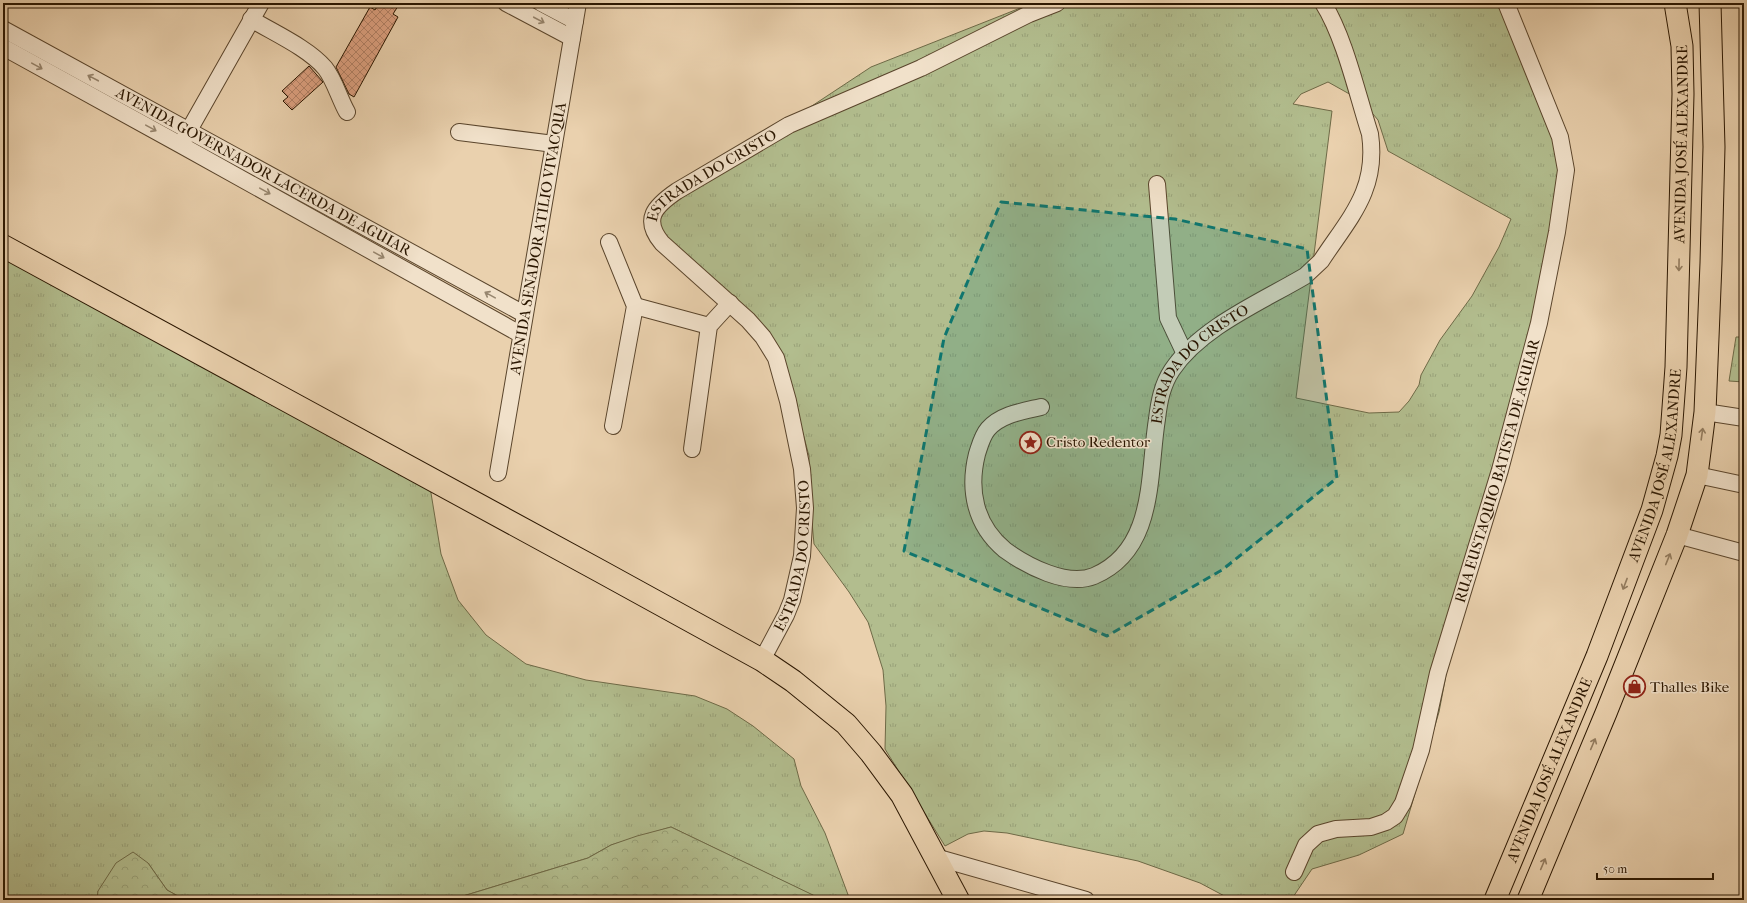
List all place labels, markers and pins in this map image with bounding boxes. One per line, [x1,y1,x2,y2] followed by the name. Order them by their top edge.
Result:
[1017,429,1043,455] place icon: Cristo Redentor
[1046,433,1151,451] place label: Cristo Redentor
[1622,674,1648,700] shop icon: Thalles Bike
[1650,678,1730,696] place label: Thalles Bike

